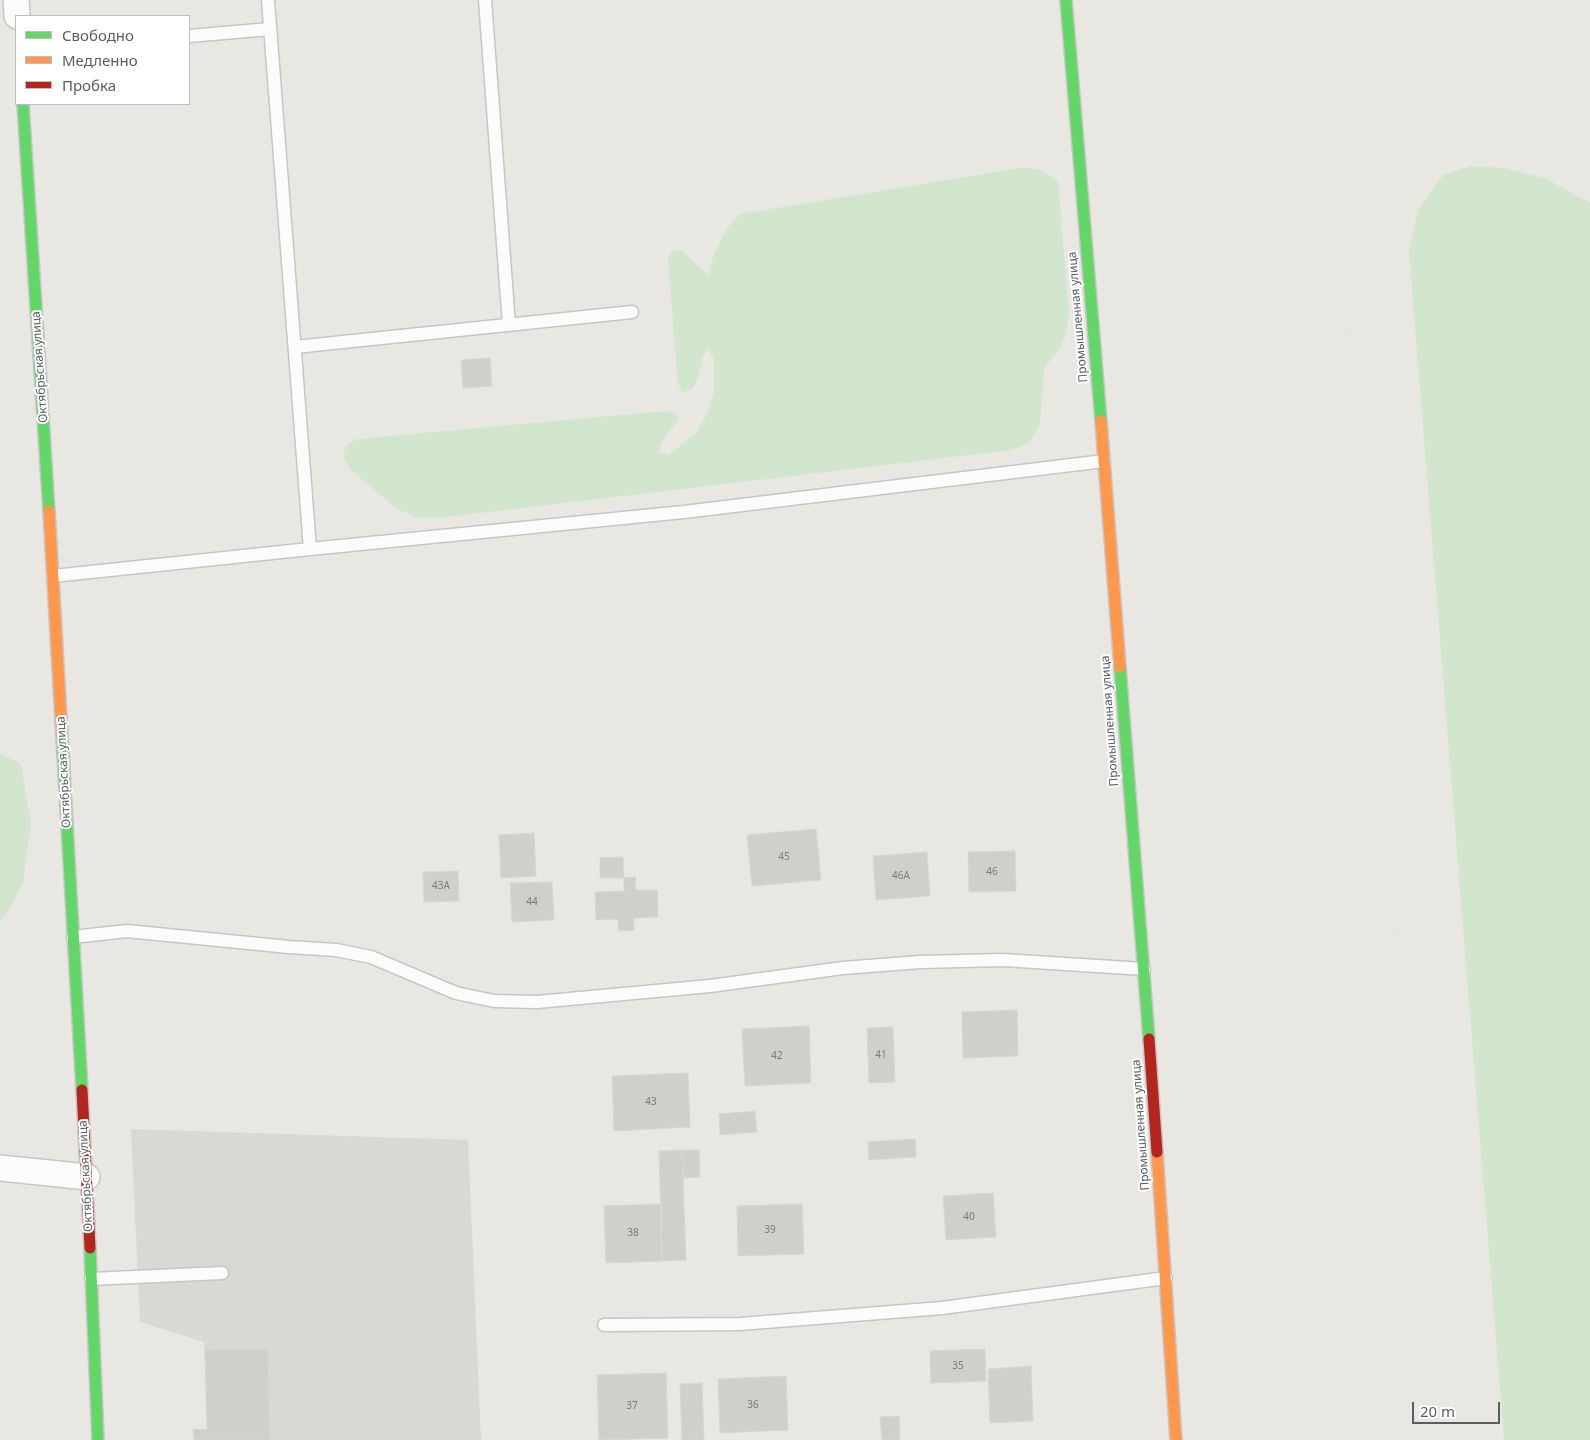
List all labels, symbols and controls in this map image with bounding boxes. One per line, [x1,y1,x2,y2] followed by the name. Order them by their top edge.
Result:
[15,15,190,105] legend
[62,25,134,45] text: Свободно
[62,50,138,70] text: Медленно
[62,75,116,95] text: Пробка
[1065,251,1091,383] street label: Промышленная улица
[29,311,51,423] street label: Октябрьская улица
[1098,655,1122,787] street label: Промышленная улица
[54,716,74,828] street label: Октябрьская улица
[778,851,790,863] house number: 45
[986,866,998,878] house number: 46
[892,870,910,882] house number: 46А
[432,880,450,892] house number: 43А
[526,896,538,908] house number: 44
[875,1049,887,1061] house number: 41
[771,1050,783,1062] house number: 42
[1129,1059,1153,1191] street label: Промышленная улица
[645,1096,657,1108] house number: 43
[76,1120,96,1232] street label: Октябрьская улица
[963,1211,975,1223] house number: 40
[764,1224,776,1236] house number: 39
[627,1227,639,1239] house number: 38
[952,1360,964,1372] house number: 35
[1415,1392,1502,1424] scale bar
[747,1399,759,1411] house number: 36
[626,1400,638,1412] house number: 37
[1420,1401,1455,1421] text: 20 m

